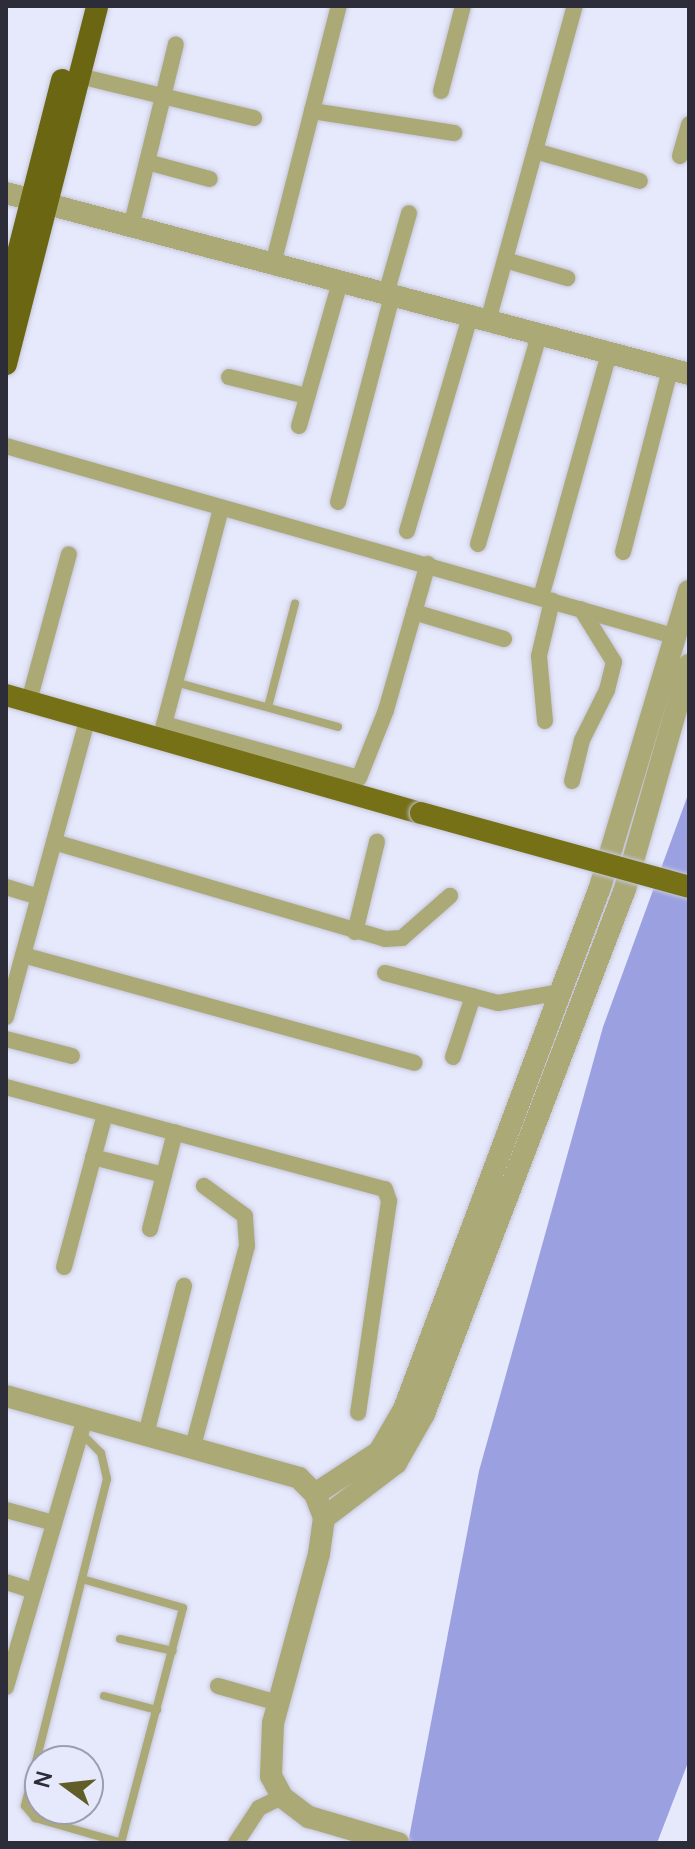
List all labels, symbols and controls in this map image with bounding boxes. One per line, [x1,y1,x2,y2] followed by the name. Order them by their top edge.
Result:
[24,1745,104,1825] north arrow
[26,1768,59,1791] text: N

